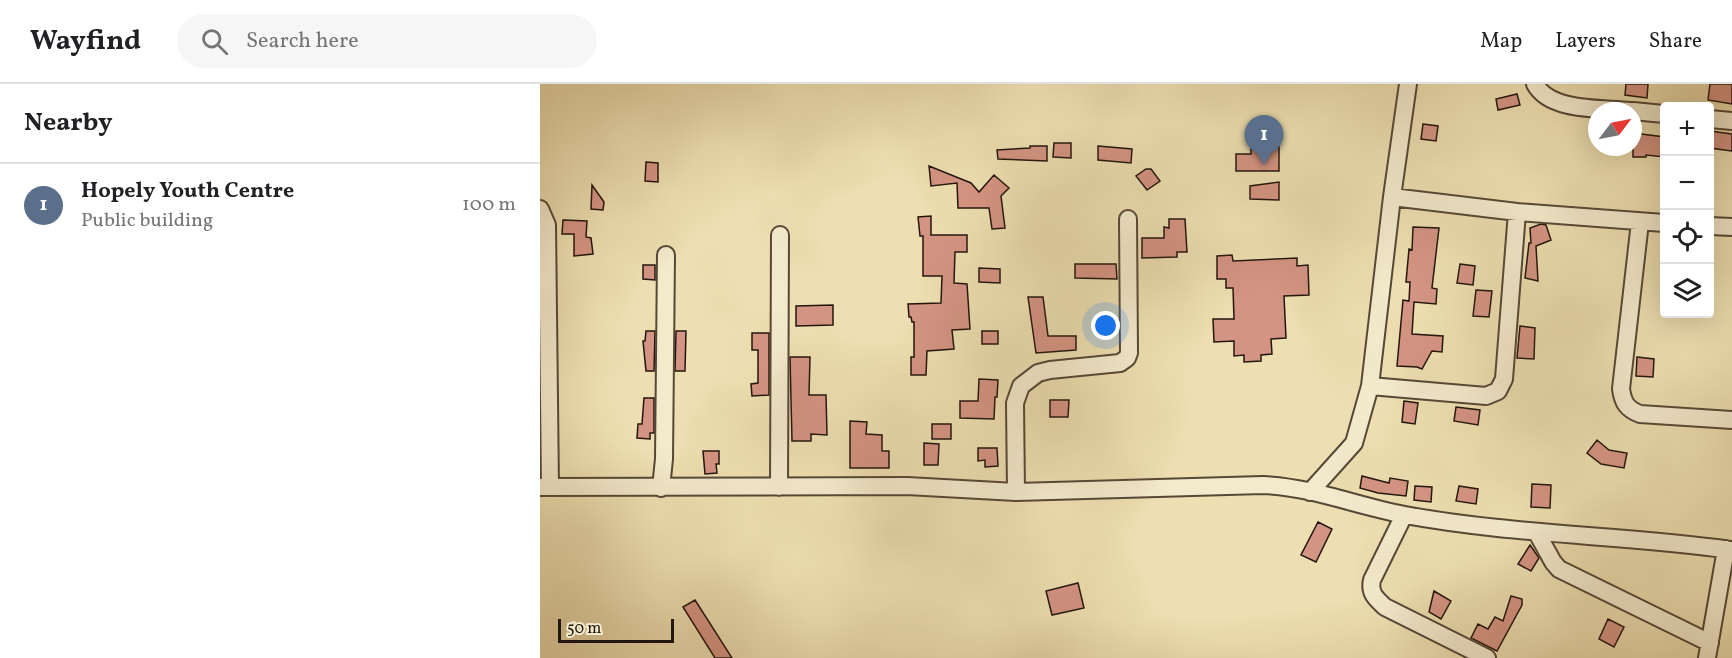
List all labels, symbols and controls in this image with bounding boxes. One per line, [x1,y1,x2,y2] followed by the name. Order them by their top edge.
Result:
[177,14,597,68] search box
[30,22,141,61] text: Wayfind
[198,25,231,58] icon: search
[246,26,359,57] text: Search here
[1480,27,1522,56] text: Map
[1555,27,1616,56] text: Layers
[1649,27,1702,56] text: Share
[1588,102,1642,156] north arrow
[1660,102,1714,318] map controls
[1660,102,1714,156] button: +
[24,105,113,141] text: Nearby
[1244,116,1284,165] pin: 1
[1660,156,1714,210] button: −
[81,176,294,207] text: Hopely Youth Centre
[39,191,48,219] text: 1
[462,191,516,219] text: 100 m
[81,207,213,235] text: Public building
[1660,210,1714,264] button: locate
[1660,264,1714,318] button: layers
[1091,311,1120,340] your location
[558,616,674,644] scale bar
[567,618,601,640] text: 50 m

